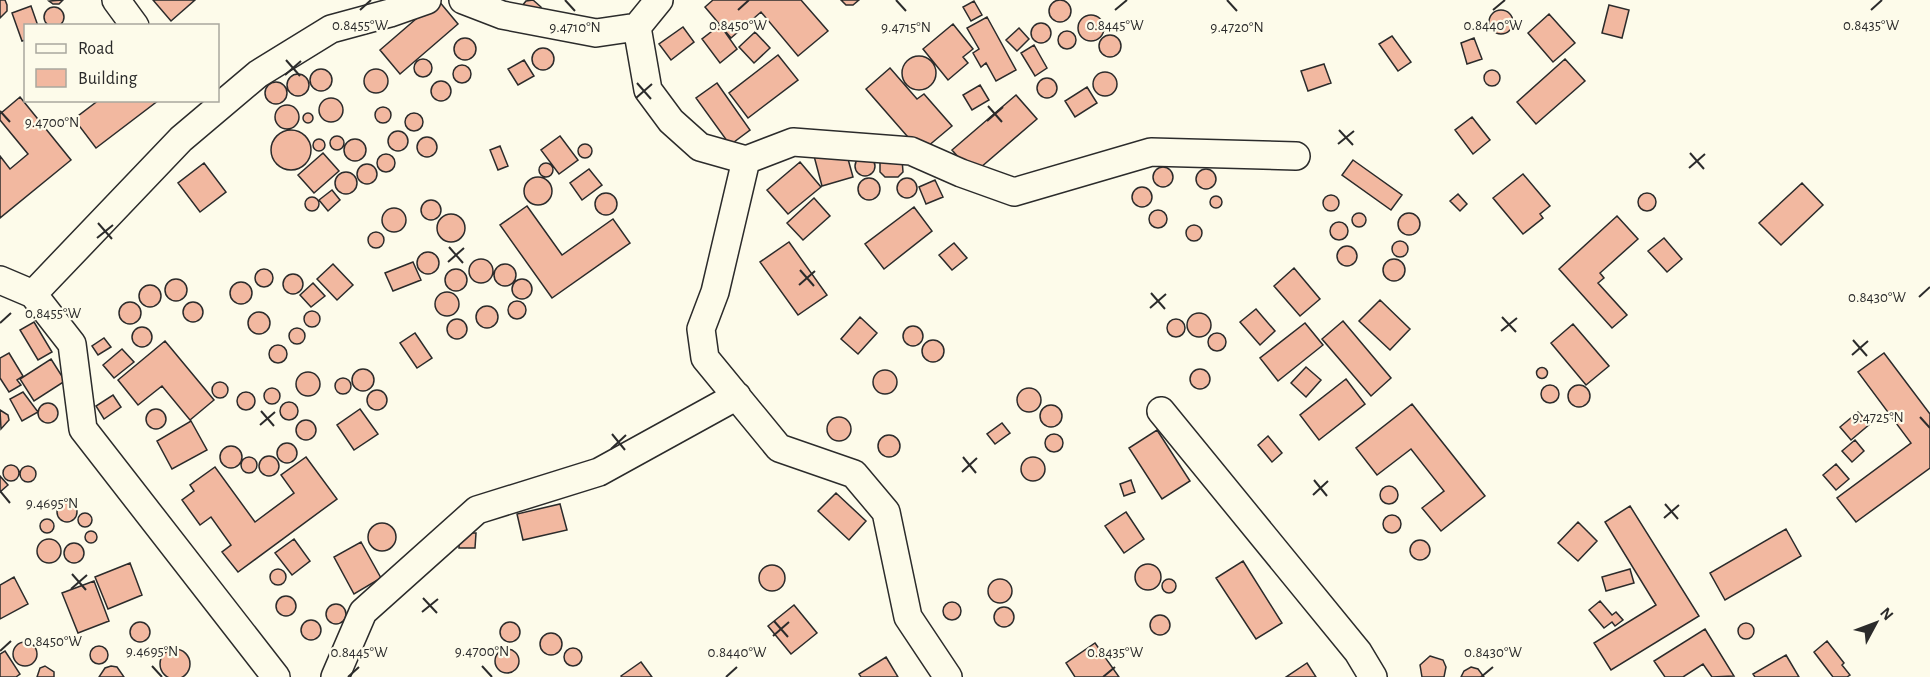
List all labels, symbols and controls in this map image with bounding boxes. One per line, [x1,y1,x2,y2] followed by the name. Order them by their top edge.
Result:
[332,18,389,33] text: 0.8455°W
[709,18,768,33] text: 0.8450°W
[1086,18,1144,33] text: 0.8445°W
[1464,18,1523,33] text: 0.8440°W
[1843,18,1900,33] text: 0.8435°W
[549,20,601,35] text: 9.4710°N
[881,20,931,35] text: 9.4715°N
[1210,20,1264,35] text: 9.4720°N
[24,24,219,102] legend
[78,40,114,58] text: Road
[78,70,138,88] text: Building
[25,115,79,130] text: 9.4700°N
[1848,290,1906,305] text: 0.8430°W
[25,306,82,321] text: 0.8455°W
[1852,410,1904,425] text: 9.4725°N
[26,496,78,511] text: 9.4695°N
[1846,593,1906,653] north arrow
[1877,604,1896,623] text: N
[24,634,83,649] text: 0.8450°W
[126,644,178,659] text: 9.4695°N
[455,644,509,659] text: 9.4700°N
[330,645,388,660] text: 0.8445°W
[708,645,767,660] text: 0.8440°W
[1087,645,1144,660] text: 0.8435°W
[1464,645,1522,660] text: 0.8430°W

